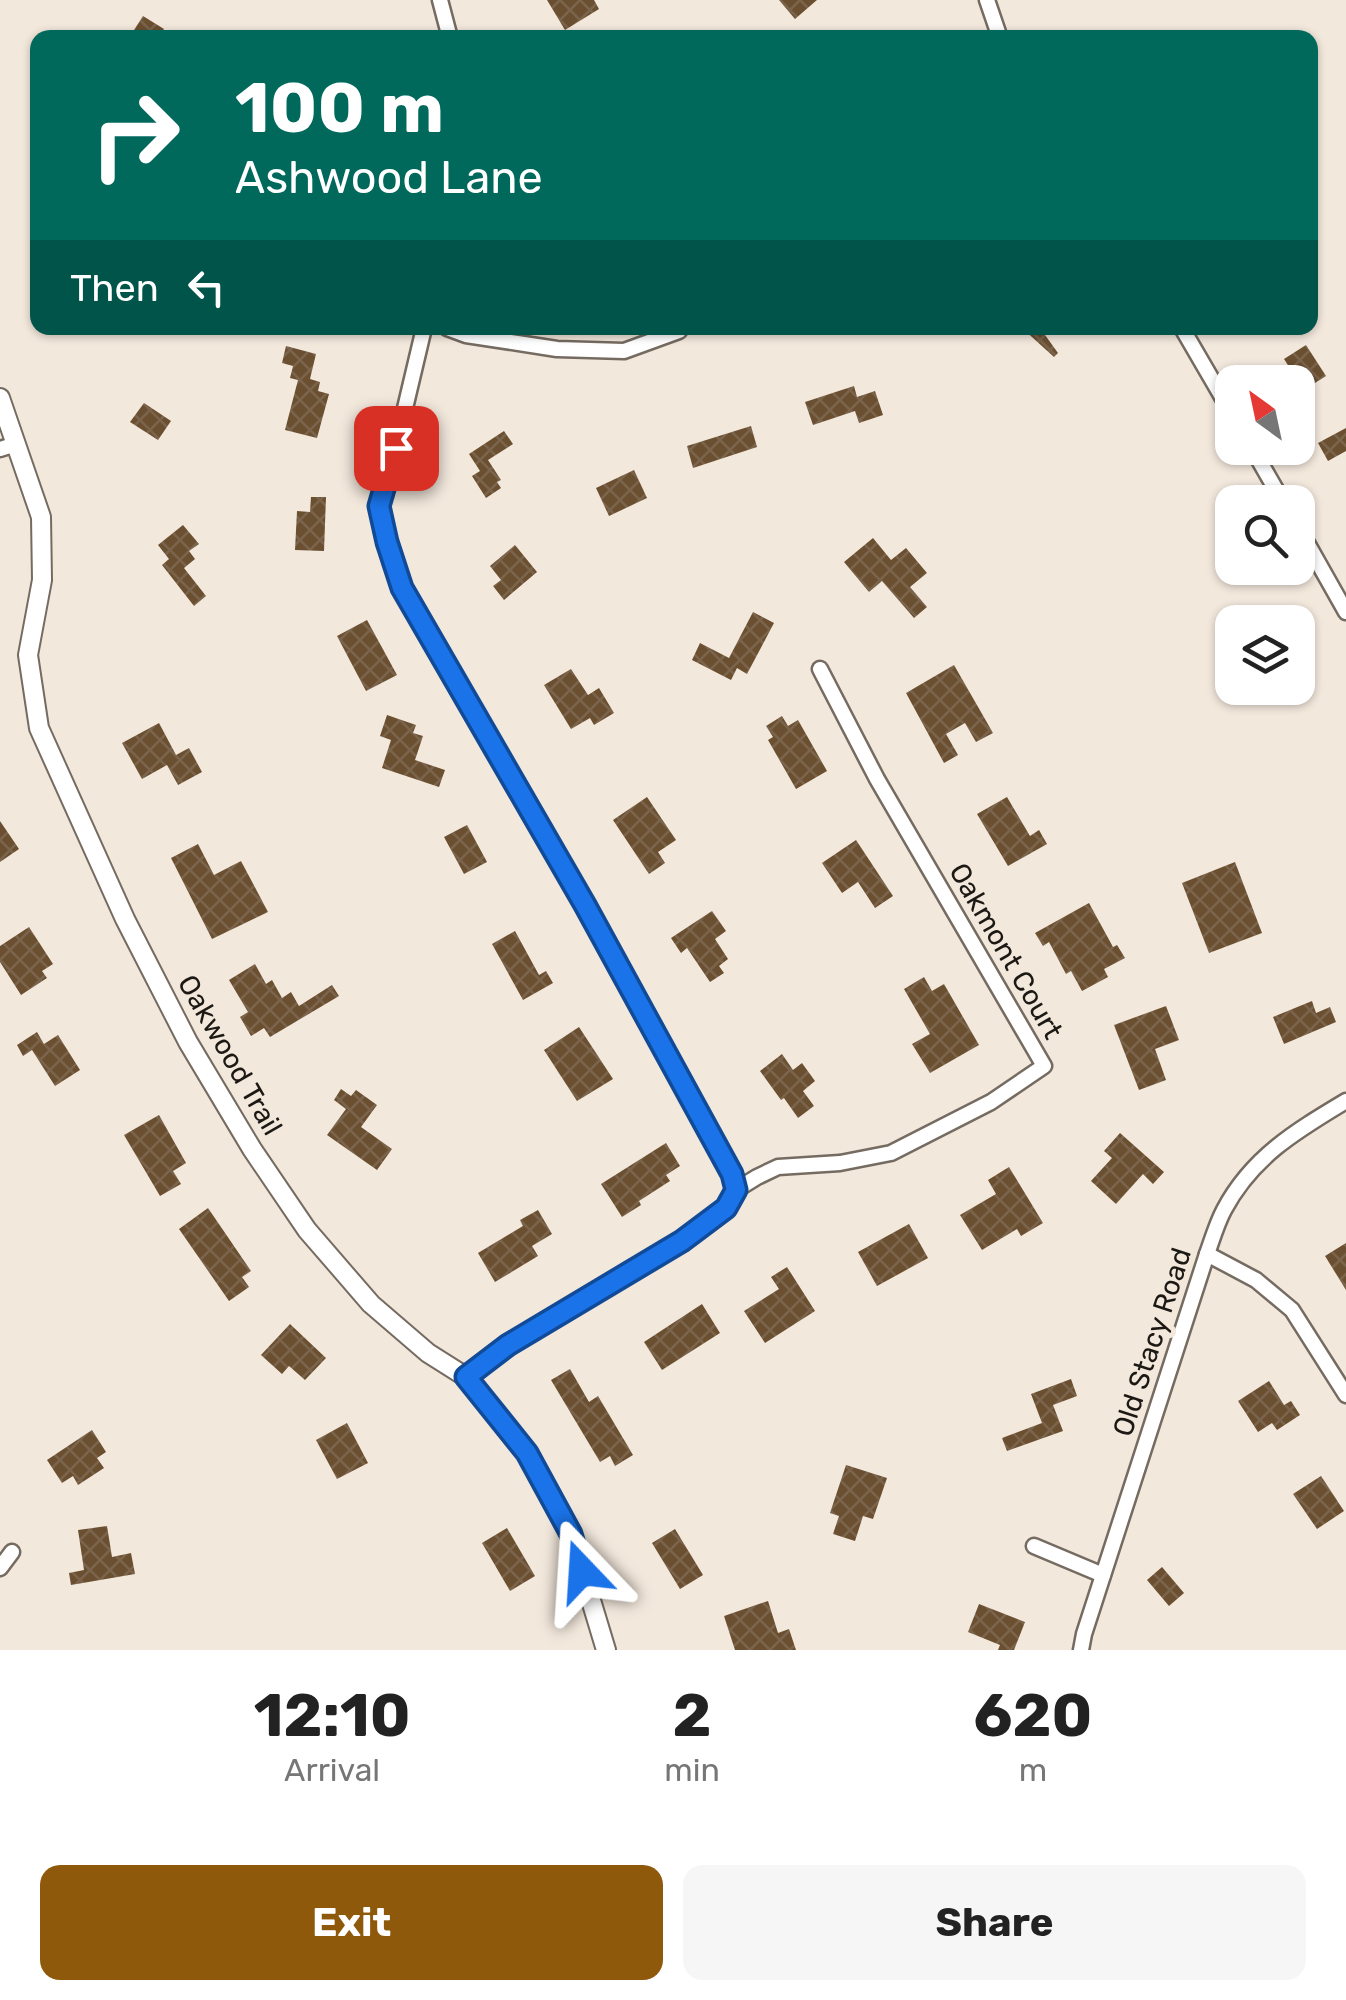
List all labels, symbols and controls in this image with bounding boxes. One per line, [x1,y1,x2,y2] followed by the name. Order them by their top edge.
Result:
[235,67,444,150] text: 100 m
[70,70,200,200] icon: right
[235,151,543,204] text: Ashwood Lane
[179,260,234,315] icon: left
[70,265,159,311] text: Then
[1215,365,1315,465] north arrow
[1215,365,1315,705] map controls
[354,406,439,491] pin
[369,421,424,476] icon: arrive
[1215,485,1315,585] button: search
[1215,605,1315,705] button: layers
[942,857,1070,1045] street label: Oakmont Court
[171,969,289,1141] street label: Oakwood Trail
[1106,1244,1198,1440] street label: Old Stacy Road
[530,1519,634,1623] position arrow
[254,1680,411,1751] text: 12:10
[673,1680,712,1751] text: 2
[973,1680,1092,1751] text: 620
[284,1751,380,1789] text: Arrival
[664,1751,720,1789] text: min
[1019,1751,1047,1789] text: m
[40,1865,663,1980] button: Exit
[683,1865,1306,1980] button: Share

